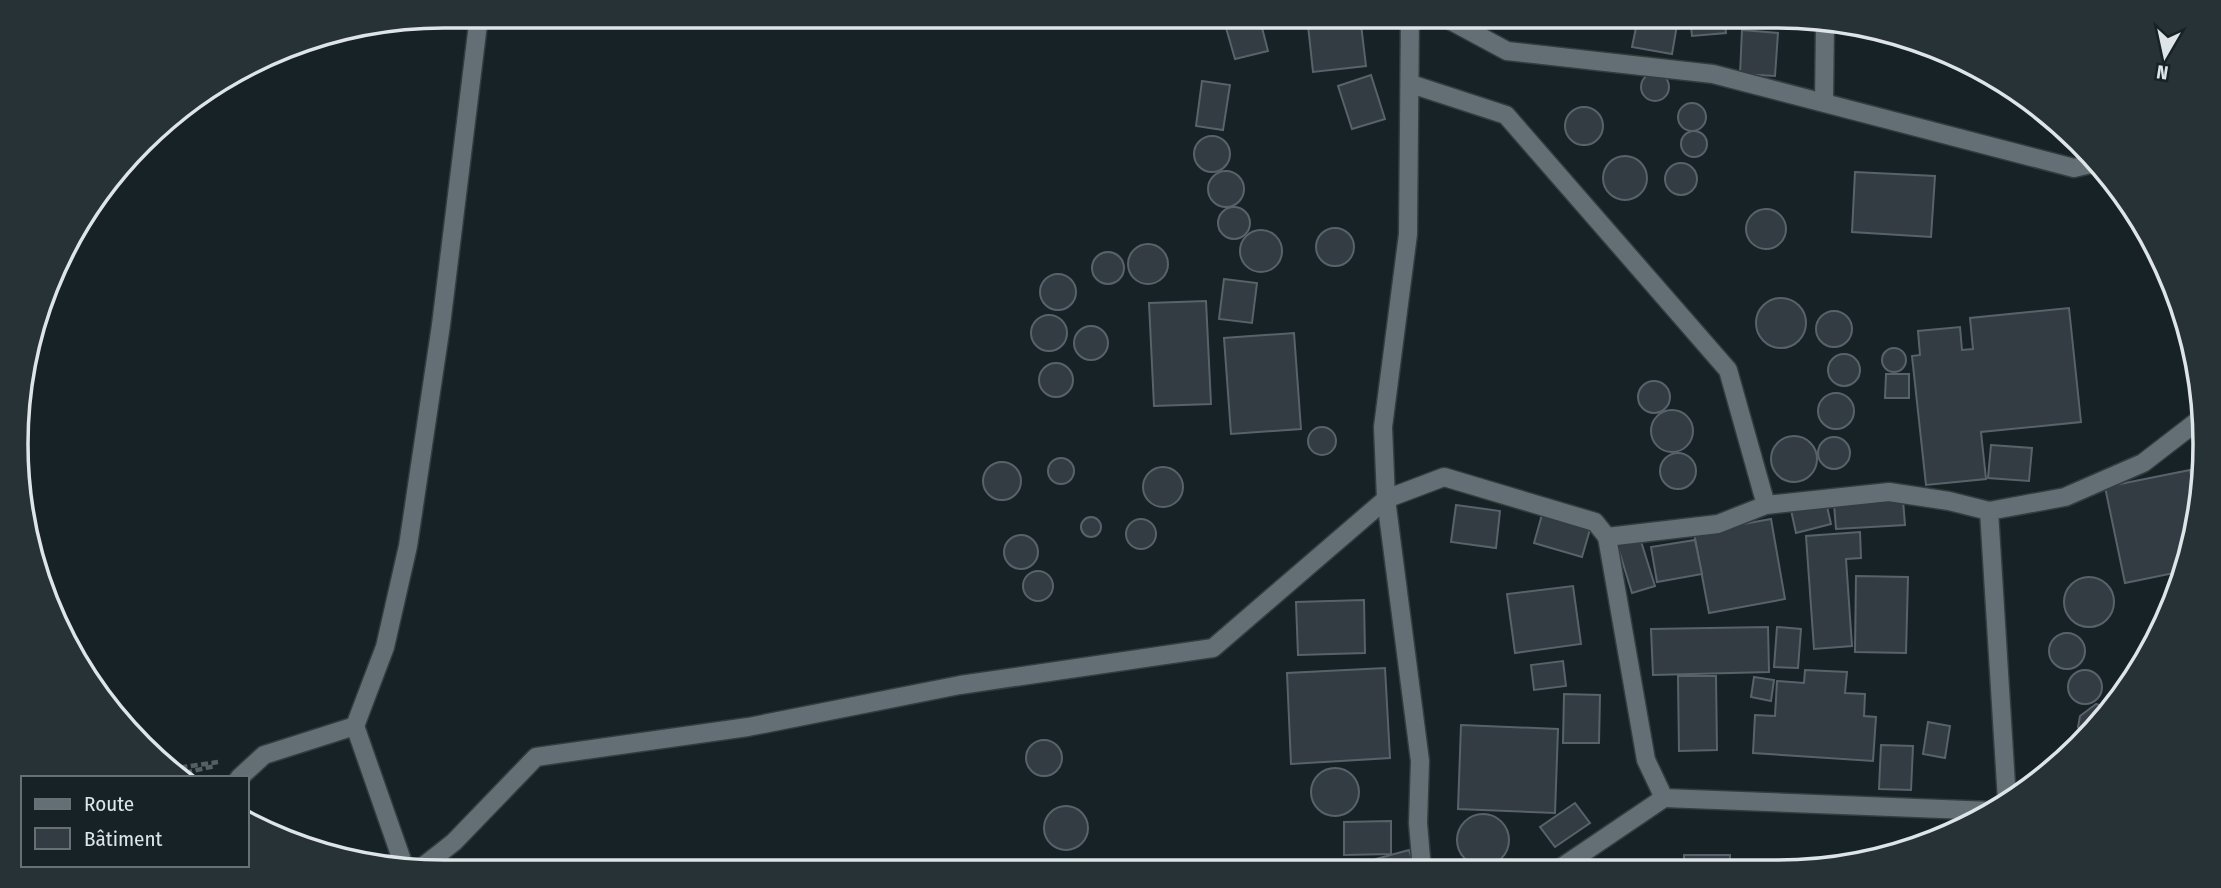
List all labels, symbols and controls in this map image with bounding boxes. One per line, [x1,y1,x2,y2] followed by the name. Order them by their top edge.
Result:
[2130,21,2200,91] north arrow
[2155,60,2170,85] text: N
[21,776,248,867] legend
[84,791,134,817] text: Route
[84,826,163,852] text: Bâtiment

